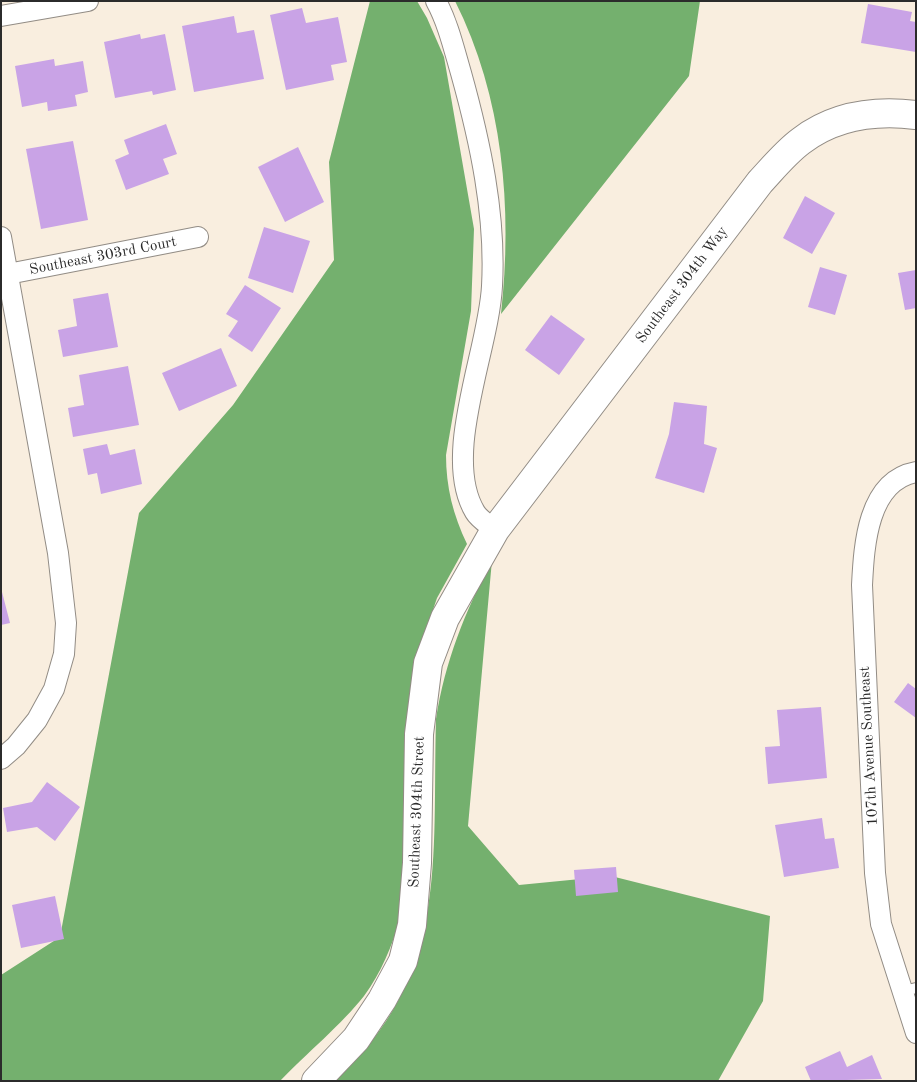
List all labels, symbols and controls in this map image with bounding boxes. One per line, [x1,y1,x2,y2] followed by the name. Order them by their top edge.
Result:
[632,223,732,347] street label: Southeast 304th Way
[28,233,178,279] street label: Southeast 303rd Court
[856,666,882,826] street label: 107th Avenue Southeast
[405,736,429,888] street label: Southeast 304th Street

